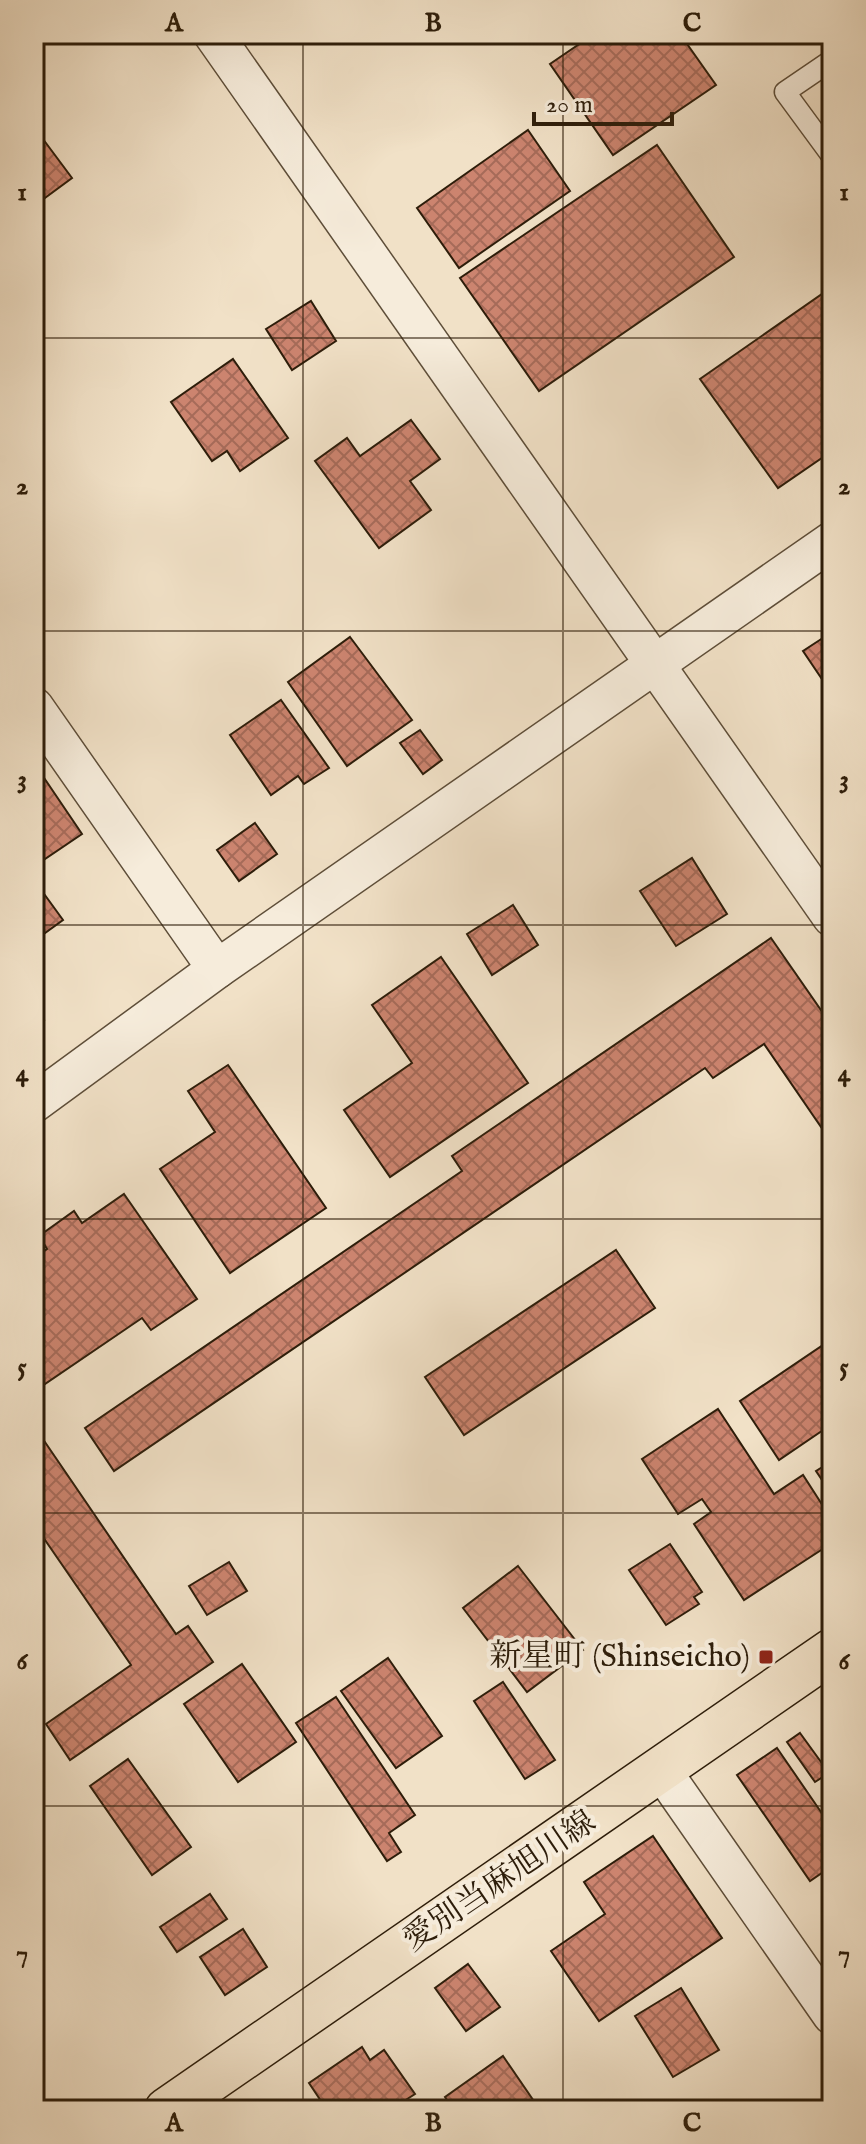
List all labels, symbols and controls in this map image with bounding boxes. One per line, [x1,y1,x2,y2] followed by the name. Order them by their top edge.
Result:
[164,7,184,40] text: A
[424,7,442,40] text: B
[683,7,702,40] text: C
[534,76,672,126] scale bar
[546,90,593,121] text: 20 m
[17,176,27,209] text: 1
[839,176,849,209] text: 1
[16,470,28,503] text: 2
[838,470,850,503] text: 2
[17,763,27,796] text: 3
[839,763,849,796] text: 3
[16,1057,30,1090] text: 4
[838,1057,852,1090] text: 4
[17,1351,27,1384] text: 5
[839,1351,849,1384] text: 5
[489,1637,750,1678] place label: 新星町 (Shinseicho)
[17,1645,29,1678] text: 6
[839,1645,851,1678] text: 6
[757,1648,775,1666] marker: 新星町 (Shinseicho)
[396,1802,604,1962] street label: 愛別当麻旭川線
[16,1938,28,1971] text: 7
[838,1938,850,1971] text: 7
[164,2107,184,2140] text: A
[424,2107,442,2140] text: B
[683,2107,702,2140] text: C

